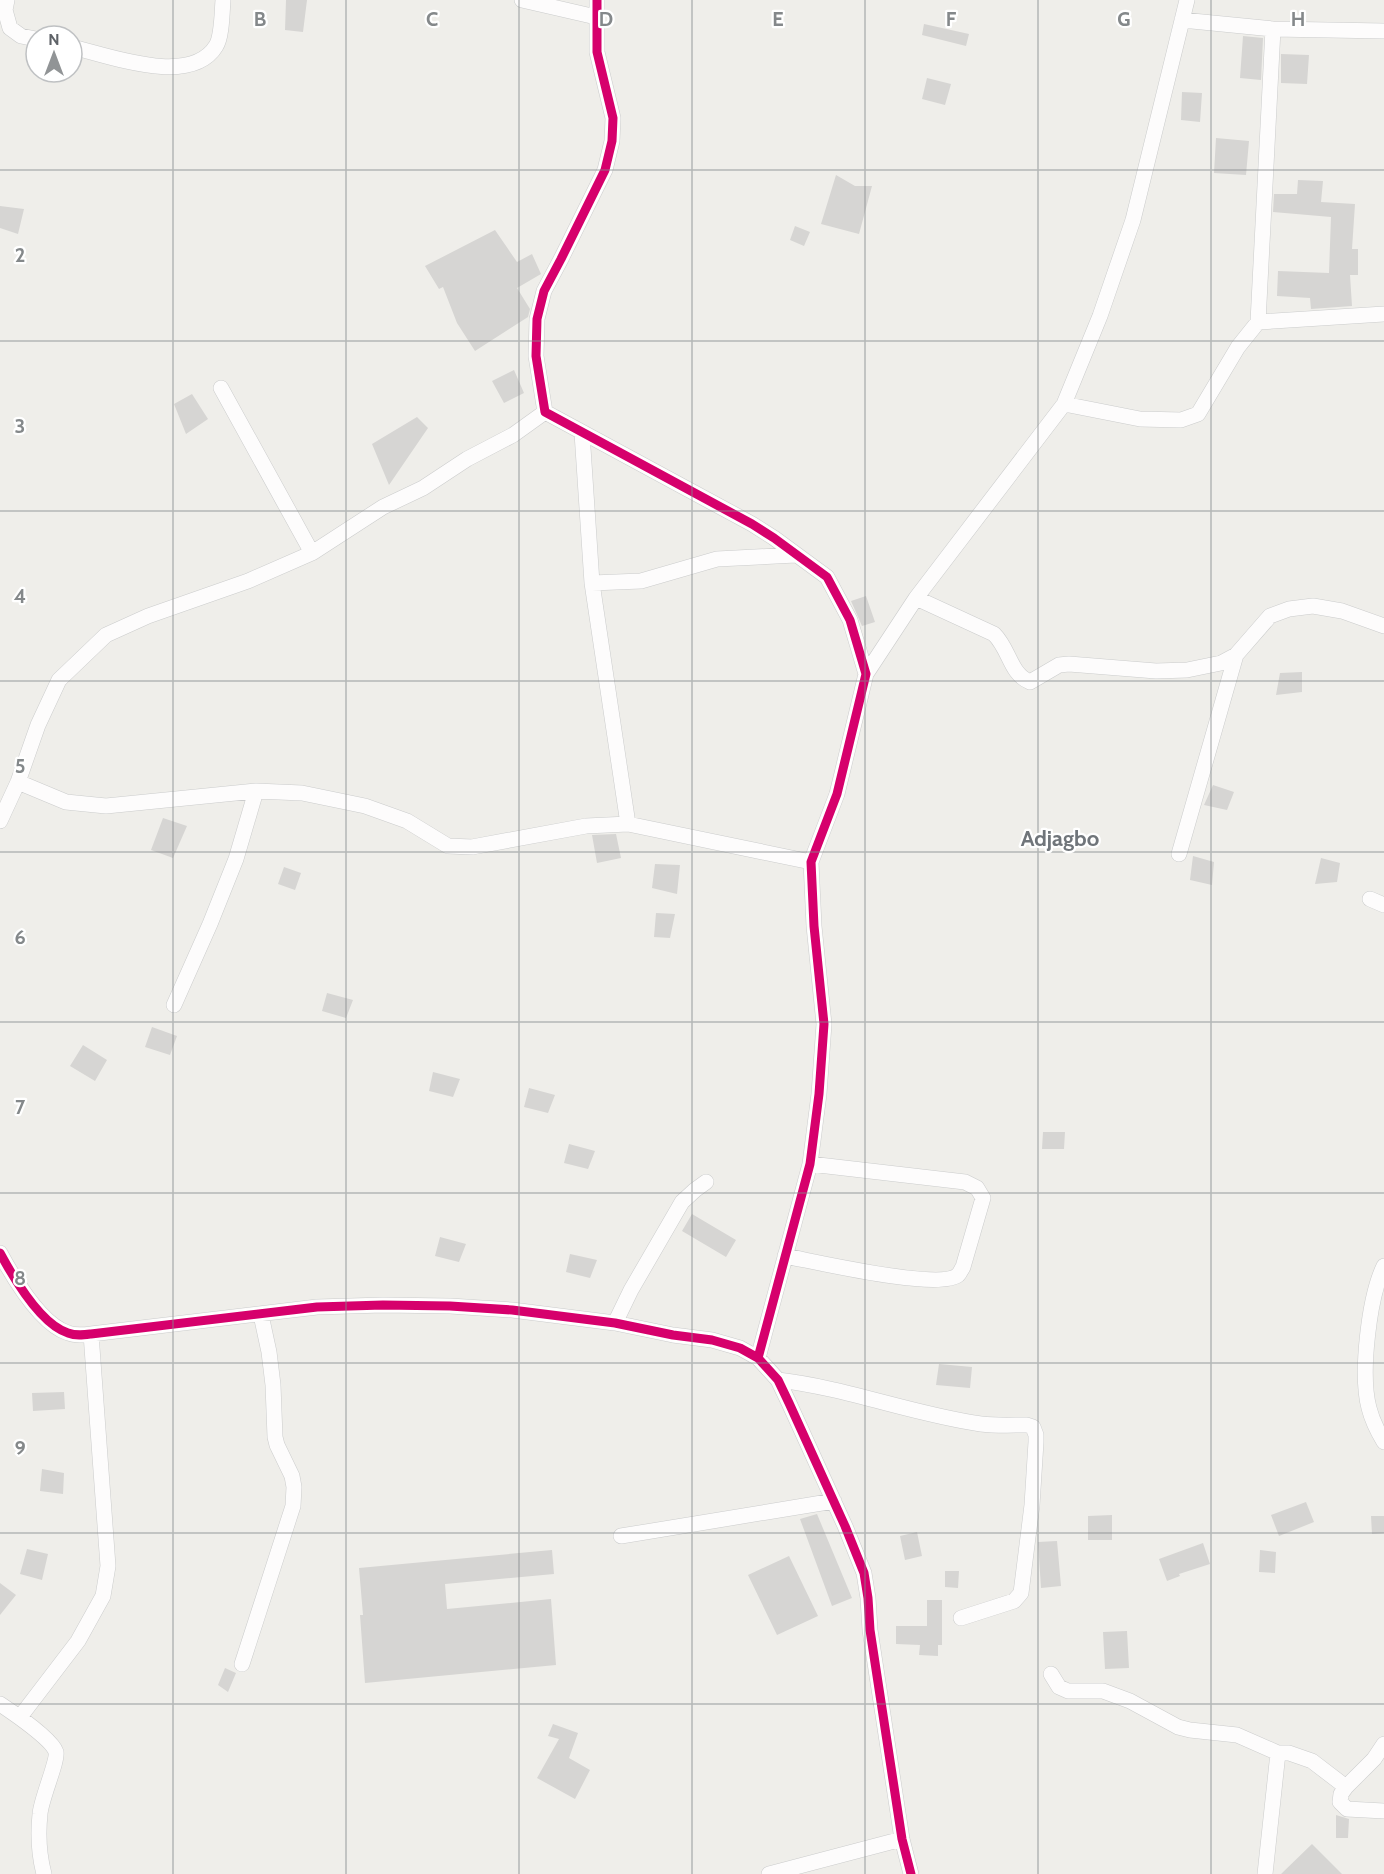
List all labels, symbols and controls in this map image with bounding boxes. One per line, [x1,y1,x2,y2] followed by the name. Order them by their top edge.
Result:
[254,7,266,31] text: B
[426,7,438,31] text: C
[599,7,613,31] text: D
[772,7,784,31] text: E
[946,7,957,31] text: F
[1117,7,1131,31] text: G
[1291,7,1305,31] text: H
[24,24,84,84] north arrow
[48,30,60,49] text: N
[15,243,25,267] text: 2
[15,414,25,438] text: 3
[14,584,26,608] text: 4
[15,754,25,778] text: 5
[1021,825,1099,852] district label: Adjagbo
[14,925,26,949] text: 6
[15,1095,26,1119] text: 7
[14,1266,26,1290] text: 8
[14,1436,26,1460] text: 9

